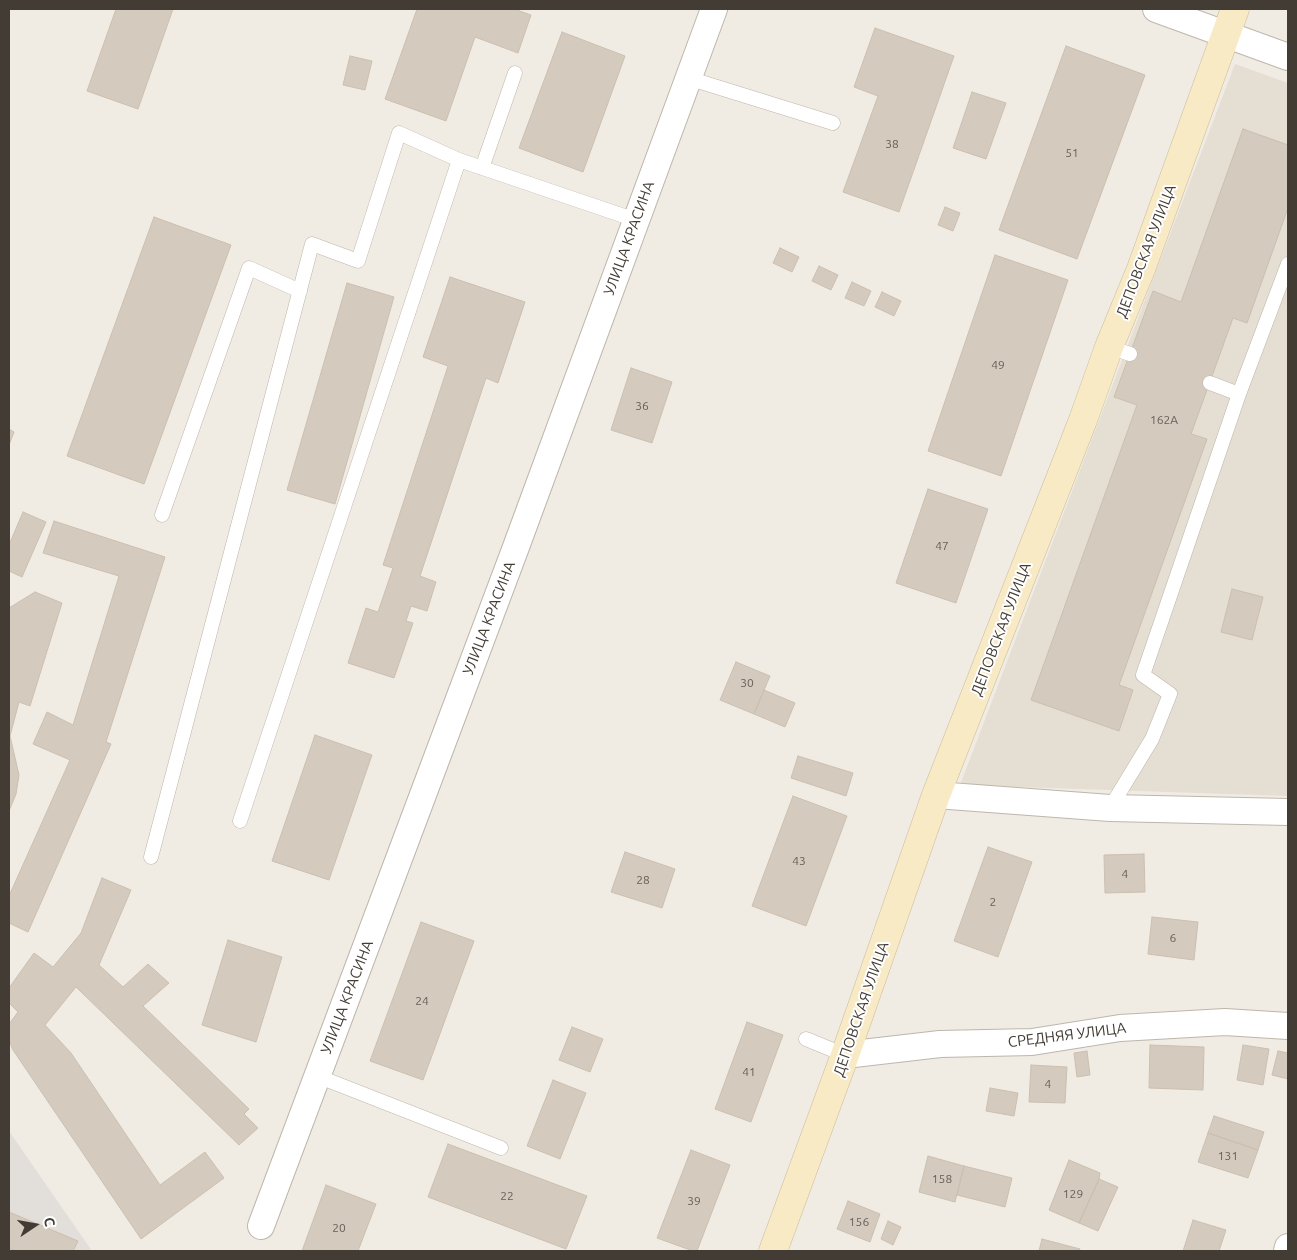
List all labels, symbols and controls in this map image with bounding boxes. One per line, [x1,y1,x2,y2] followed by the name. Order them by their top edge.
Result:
[885,137,899,151] house number: 38
[1065,146,1079,160] house number: 51
[600,178,658,298] street label: УЛИЦА КРАСИНА
[1112,182,1180,320] street label: ДЕПОВСКАЯ УЛИЦА
[991,358,1005,372] house number: 49
[635,399,649,413] house number: 36
[1150,413,1178,427] house number: 162А
[935,539,949,553] house number: 47
[459,559,519,677] street label: УЛИЦА КРАСИНА
[967,560,1035,698] street label: ДЕПОВСКАЯ УЛИЦА
[740,676,754,690] house number: 30
[792,854,806,868] house number: 43
[1122,867,1128,881] house number: 4
[636,873,650,887] house number: 28
[990,895,996,909] house number: 2
[1170,931,1176,945] house number: 6
[317,938,377,1056] street label: УЛИЦА КРАСИНА
[829,939,893,1079] street label: ДЕПОВСКАЯ УЛИЦА
[415,994,429,1008] house number: 24
[1007,1019,1127,1051] street label: СРЕДНЯЯ УЛИЦА
[742,1065,756,1079] house number: 41
[1045,1077,1051,1091] house number: 4
[1218,1149,1238,1163] house number: 131
[932,1172,952,1186] house number: 158
[1063,1187,1083,1201] house number: 129
[500,1189,514,1203] house number: 22
[687,1194,701,1208] house number: 39
[10,1200,60,1250] north arrow
[849,1215,869,1229] house number: 156
[41,1216,58,1228] text: С
[332,1221,346,1235] house number: 20

